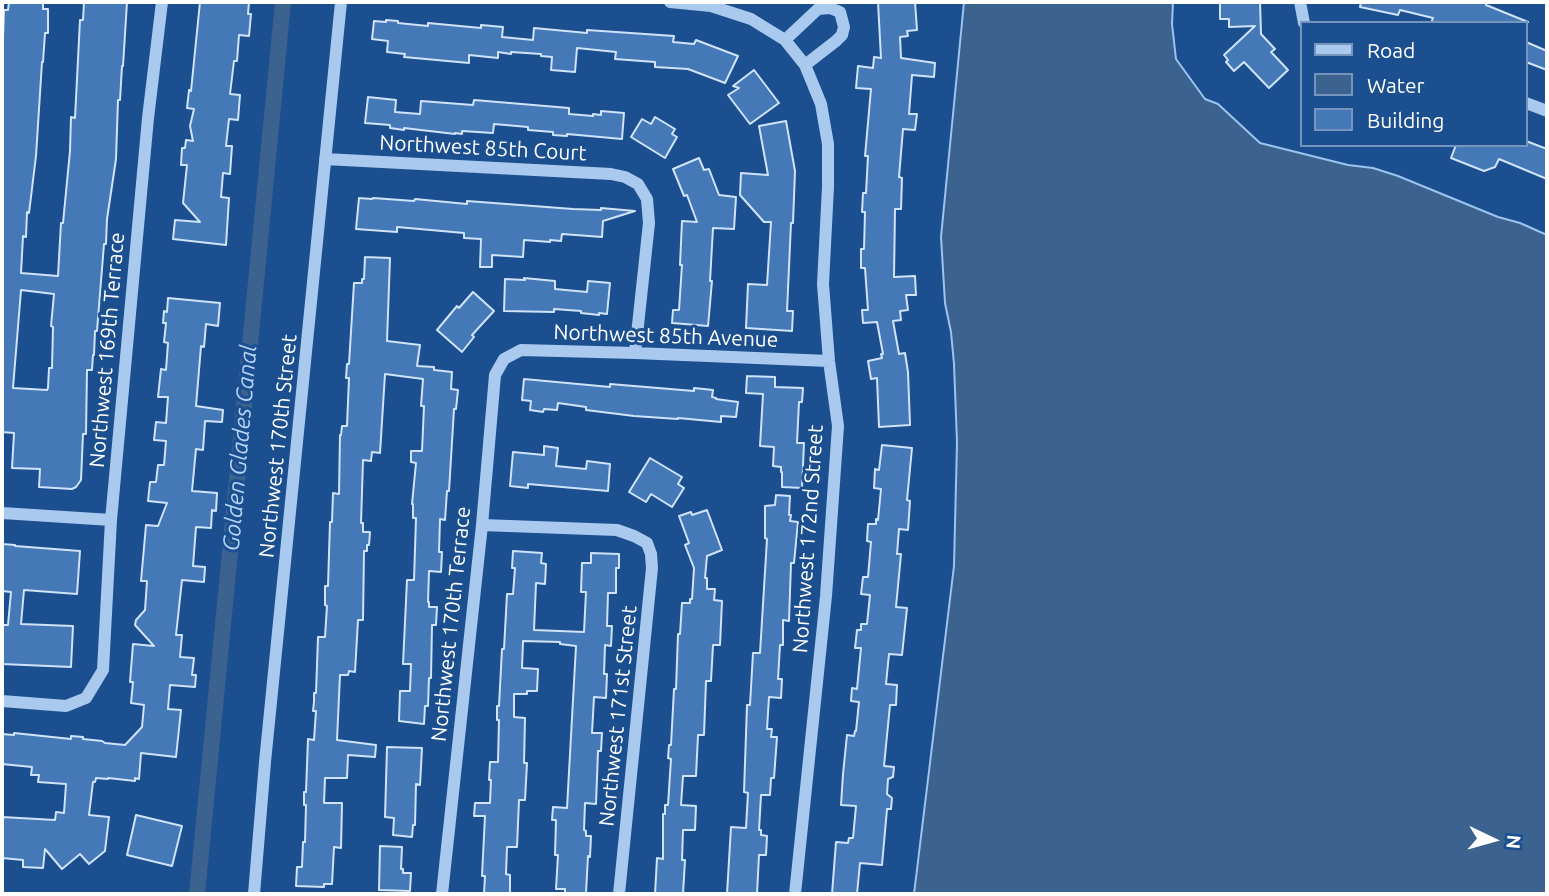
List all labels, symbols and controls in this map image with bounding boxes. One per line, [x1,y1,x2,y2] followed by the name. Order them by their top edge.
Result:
[1300,21,1528,147] legend
[1367,38,1415,62] text: Road
[1367,73,1425,97] text: Water
[1367,108,1444,132] text: Building
[379,130,587,166] street label: Northwest 85th Court
[84,231,130,469] street label: Northwest 169th Terrace
[553,319,779,353] street label: Northwest 85th Avenue
[254,333,302,559] street label: Northwest 170th Street
[217,344,263,552] water label: Golden Glades Canal
[787,424,829,654] street label: Northwest 172nd Street
[426,505,476,743] street label: Northwest 170th Terrace
[594,604,642,828] street label: Northwest 171st Street
[1458,805,1528,875] north arrow
[1502,834,1525,850] text: N

